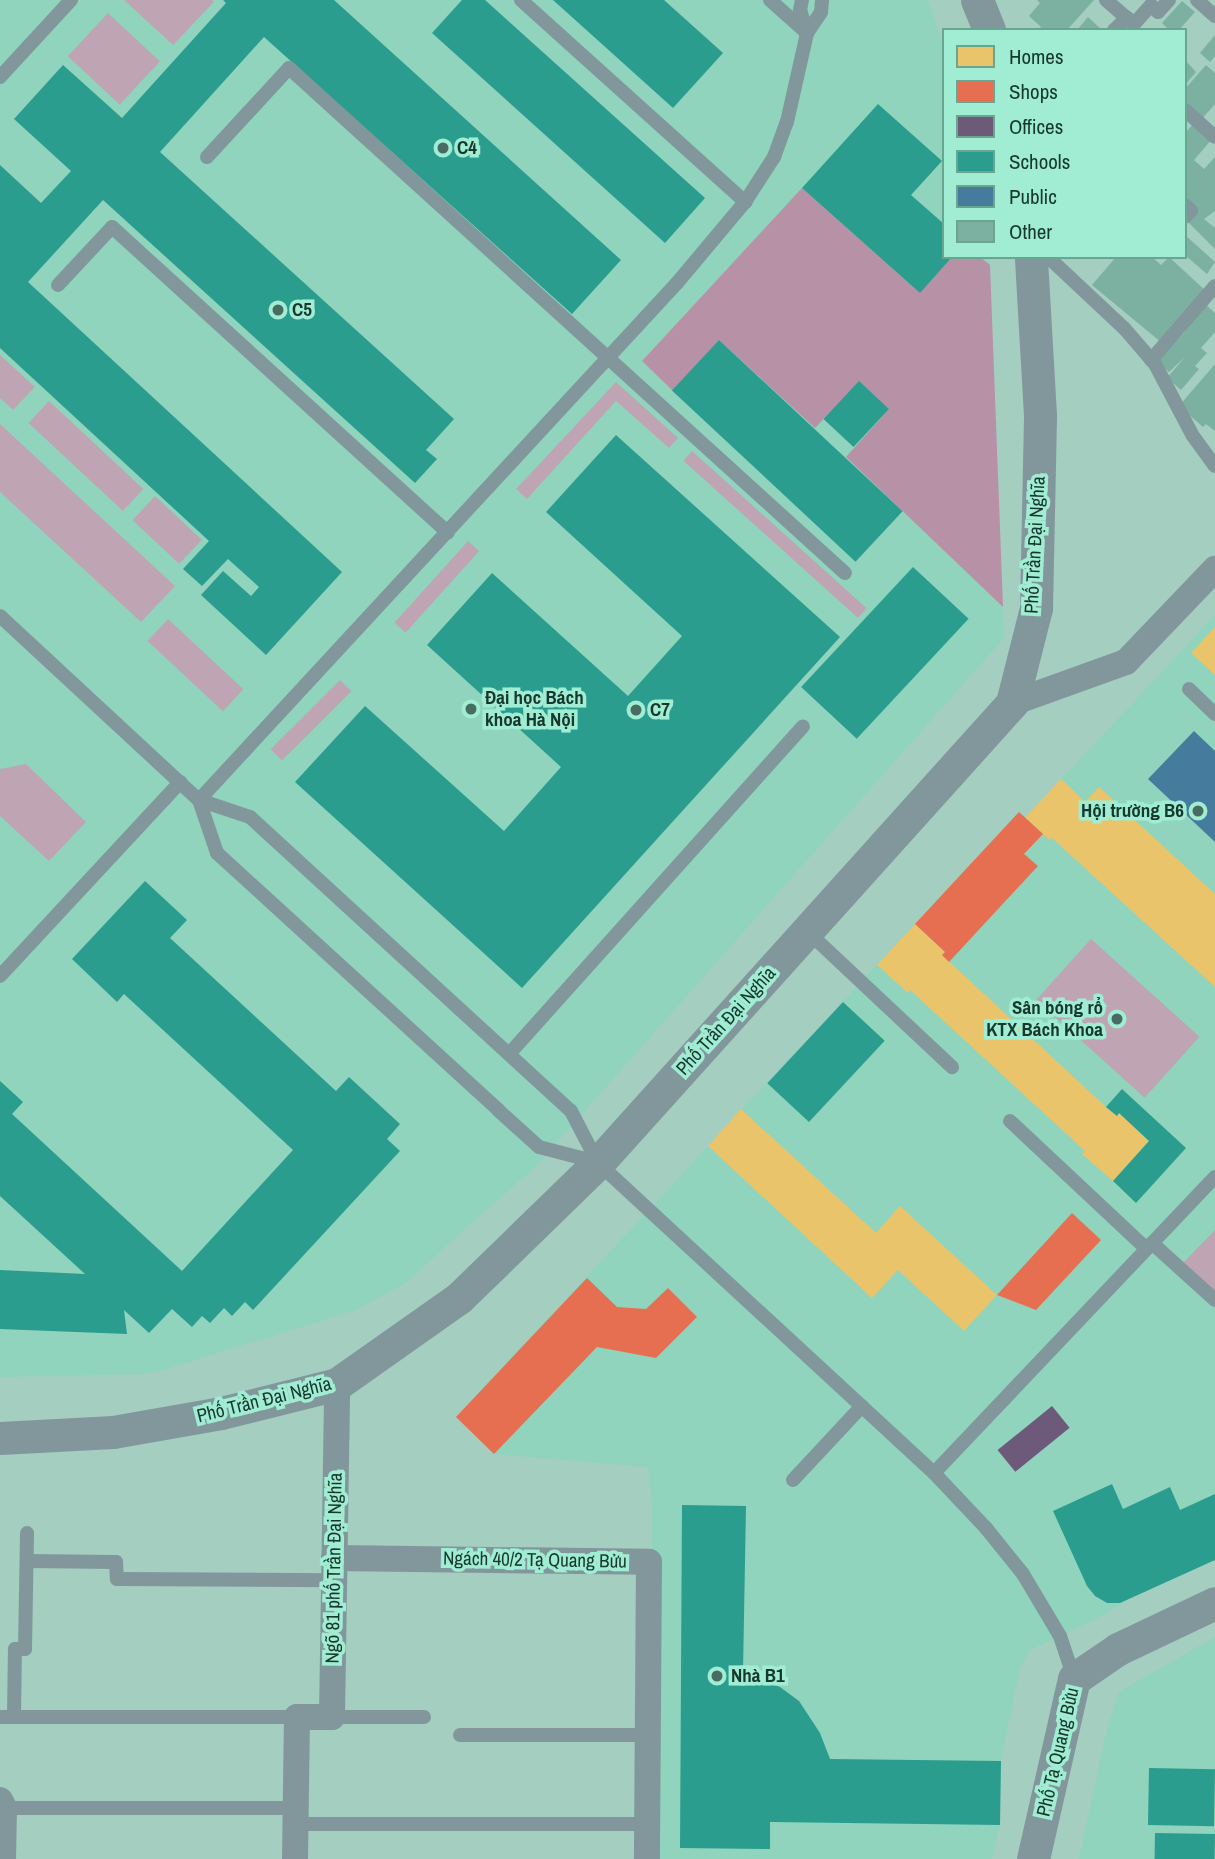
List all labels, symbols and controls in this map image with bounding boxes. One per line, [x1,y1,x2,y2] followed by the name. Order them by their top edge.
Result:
[942,28,1187,259] legend
[1009,42,1064,71] text: Homes
[1009,77,1058,106] text: Shops
[1009,112,1063,141] text: Offices
[457,137,477,159] place label: C4
[435,140,451,156] marker: C4
[1009,147,1070,176] text: Schools
[1009,182,1057,211] text: Public
[1009,217,1052,246] text: Other
[292,299,312,321] place label: C5
[270,302,286,318] marker: C5
[1020,475,1050,615] street label: Phố Trần Đại Nghĩa
[485,687,584,731] place label: Đại học Bách khoa Hà Nội
[650,699,670,721] place label: C7
[463,701,479,717] marker: Đại học Bách khoa Hà Nội
[628,702,644,718] marker: C7
[1081,800,1184,822] place label: Hội trường B6
[1190,803,1206,819] marker: Hội trường B6
[671,962,781,1080] street label: Phố Trần Đại Nghĩa
[986,997,1103,1041] place label: Sân bóng rổ KTX Bách Khoa
[1109,1011,1125,1027] marker: Sân bóng rổ KTX Bách Khoa
[194,1372,334,1428] street label: Phố Trần Đại Nghĩa
[321,1472,347,1664] street label: Ngõ 81 phố Trần Đại Nghĩa
[443,1547,627,1573] street label: Ngách 40/2 Tạ Quang Bửu
[731,1665,785,1687] place label: Nhà B1
[709,1668,725,1684] marker: Nhà B1
[1032,1685,1084,1819] street label: Phố Tạ Quang Bửu

